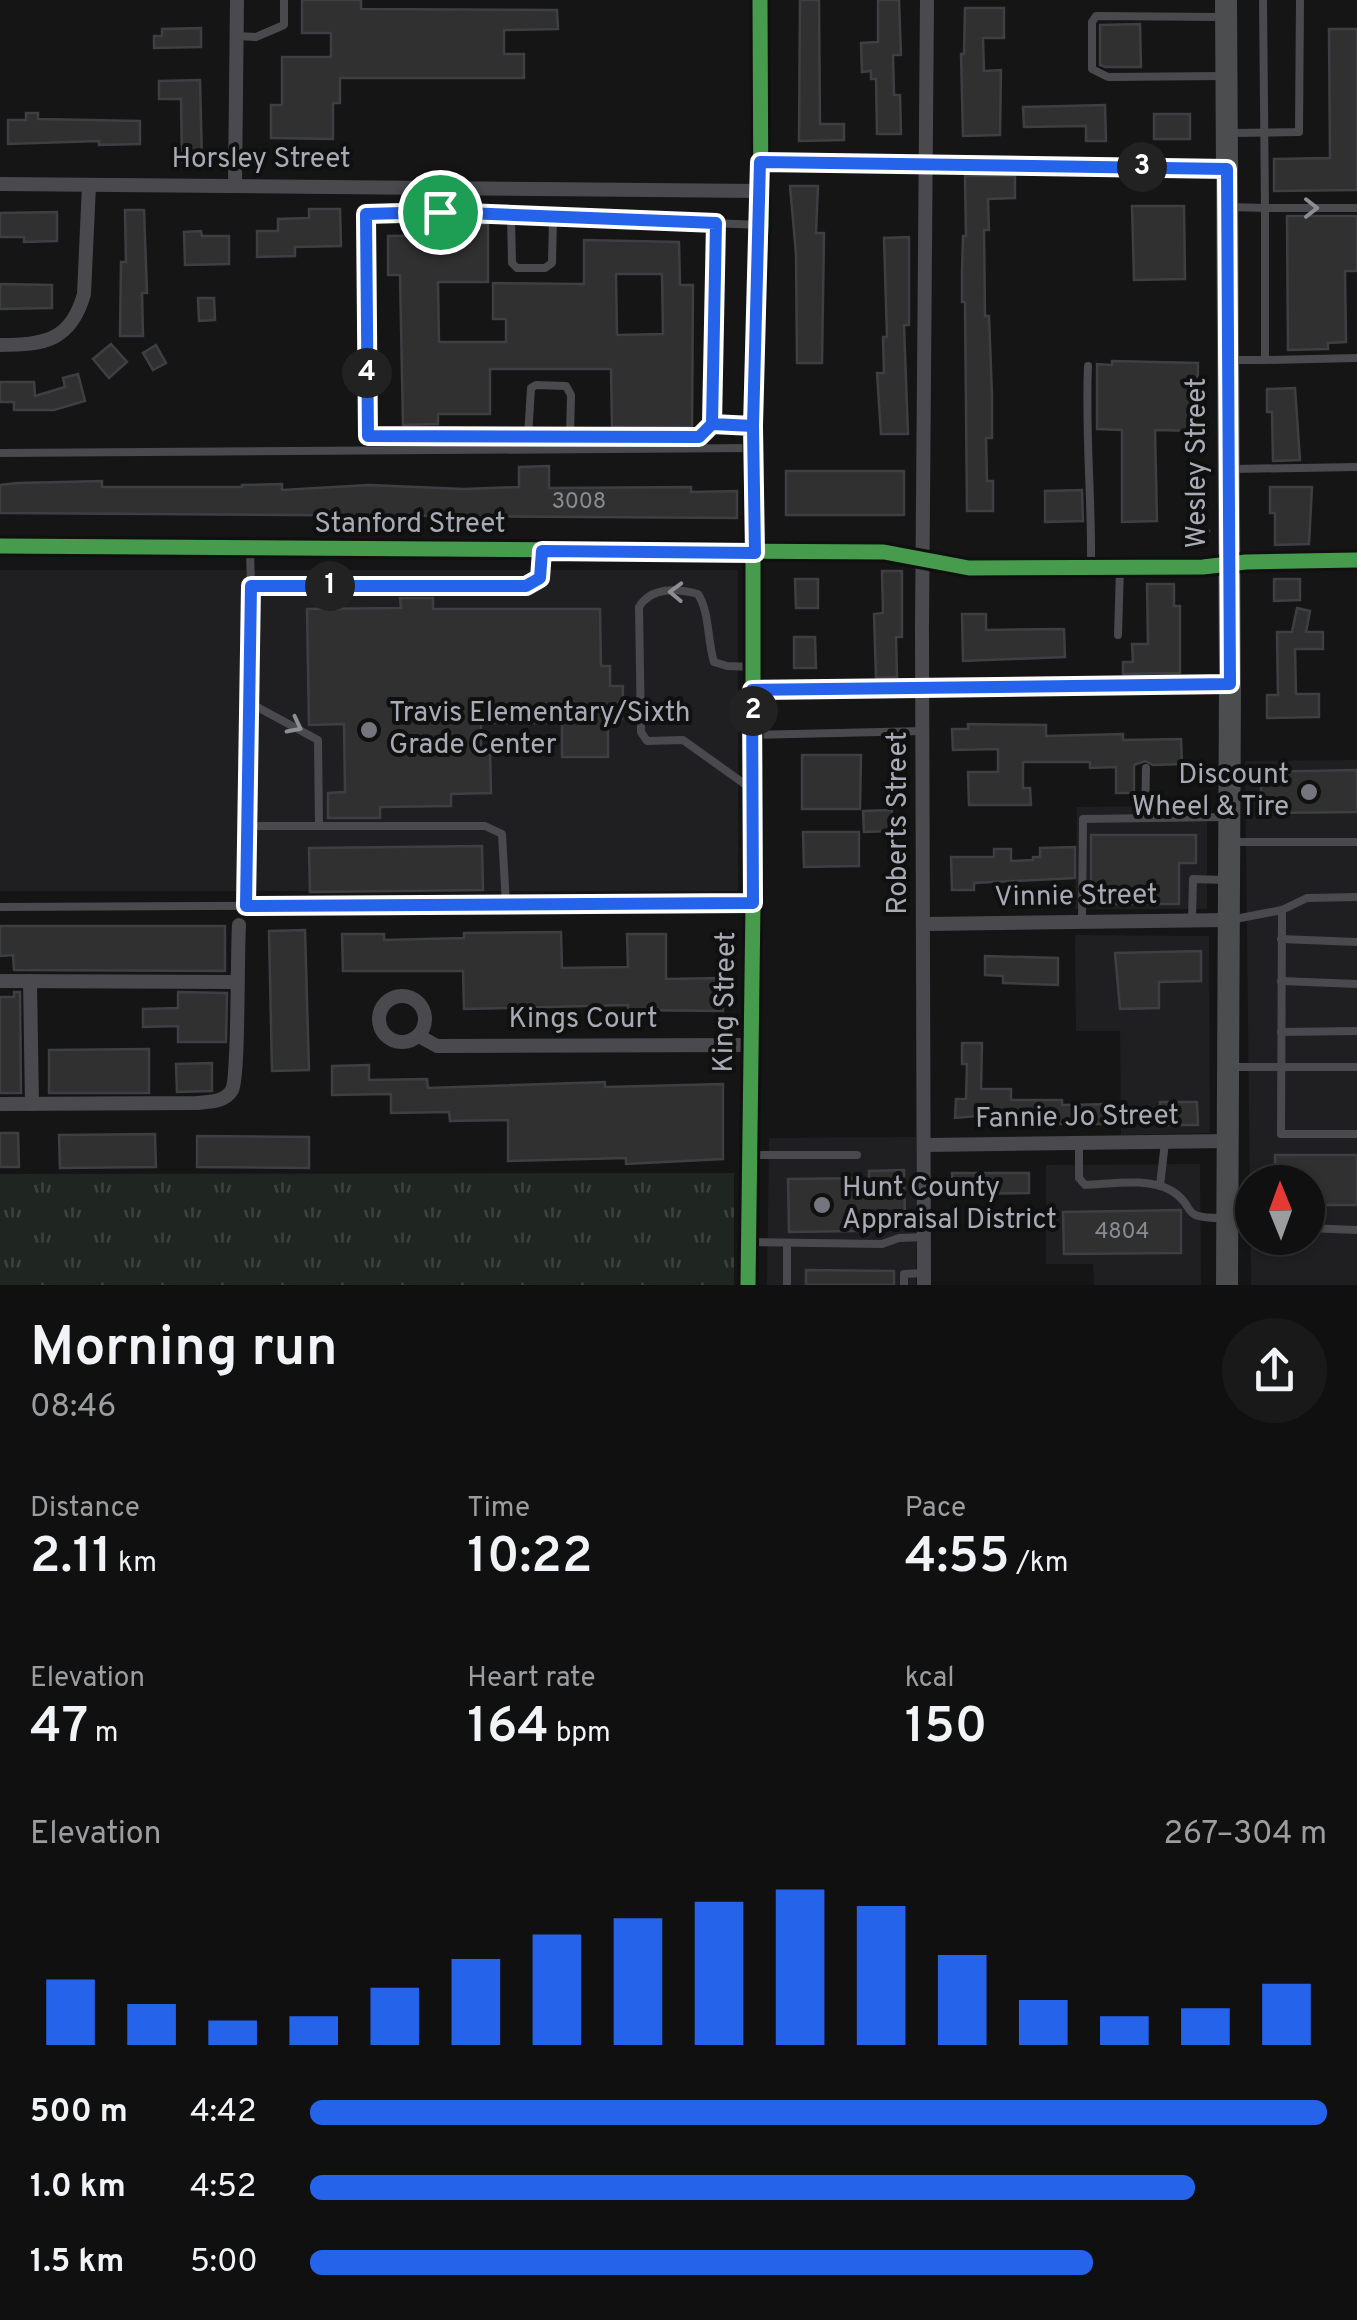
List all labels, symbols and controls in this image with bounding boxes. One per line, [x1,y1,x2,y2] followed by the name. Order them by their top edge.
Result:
[171,142,351,178] street label: Horsley Street
[1117,142,1167,192] pin: 3
[1134,149,1150,185] text: 3
[398,170,483,255] pin
[413,185,468,240] icon: arrive
[1304,197,1320,219] one-way arrow
[342,348,392,398] pin: 4
[358,355,376,391] text: 4
[1180,377,1216,549] street label: Wesley Street
[552,489,606,516] house number: 3008
[314,507,506,543] street label: Stanford Street
[305,561,355,611] pin: 1
[324,568,336,604] text: 1
[668,582,684,603] one-way arrow
[728,686,778,736] pin: 2
[744,693,762,729] text: 2
[389,696,690,764] place label: Travis Elementary/Sixth Grade Center
[284,714,302,733] one-way arrow
[358,719,380,741] marker: Travis Elementary/Sixth Grade Center
[881,731,917,915] street label: Roberts Street
[1132,758,1289,826] place label: Discount Wheel & Tire
[1298,781,1320,803] marker: Discount Wheel & Tire
[994,878,1158,916] street label: Vinnie Street
[707,931,745,1073] street label: King Street
[509,1002,658,1038] street label: Kings Court
[975,1098,1179,1138] street label: Fannie Jo Street
[1235,1165,1325,1255] north arrow
[1235,1165,1325,1255] map controls
[842,1171,1057,1239] place label: Hunt County Appraisal District
[811,1194,833,1216] marker: Hunt County Appraisal District
[1095,1219,1149,1246] house number: 4804
[30,1315,338,1385] text: Morning run
[1222,1318,1327,1423] button: share
[30,1388,116,1428] text: 08:46
[30,1491,140,1527] text: Distance
[467,1491,530,1527] text: Time
[905,1491,966,1527] text: Pace
[30,1527,112,1590] text: 2.11
[467,1527,593,1590] text: 10:22
[905,1527,1010,1590] text: 4:55
[112,1546,157,1582] text: km
[1010,1546,1069,1582] text: /km
[30,1661,145,1697] text: Elevation
[467,1661,595,1697] text: Heart rate
[905,1661,954,1697] text: kcal
[30,1697,88,1760] text: 47
[467,1697,549,1760] text: 164
[905,1697,987,1760] text: 150
[88,1716,119,1752] text: m
[549,1716,611,1752] text: bpm
[30,1815,162,1855] text: Elevation
[1164,1815,1327,1855] text: 267–304 m
[30,2093,128,2133] text: 500 m
[190,2093,257,2133] text: 4:42
[30,2168,126,2208] text: 1.0 km
[190,2168,256,2208] text: 4:52
[30,2243,124,2283] text: 1.5 km
[190,2243,258,2283] text: 5:00

